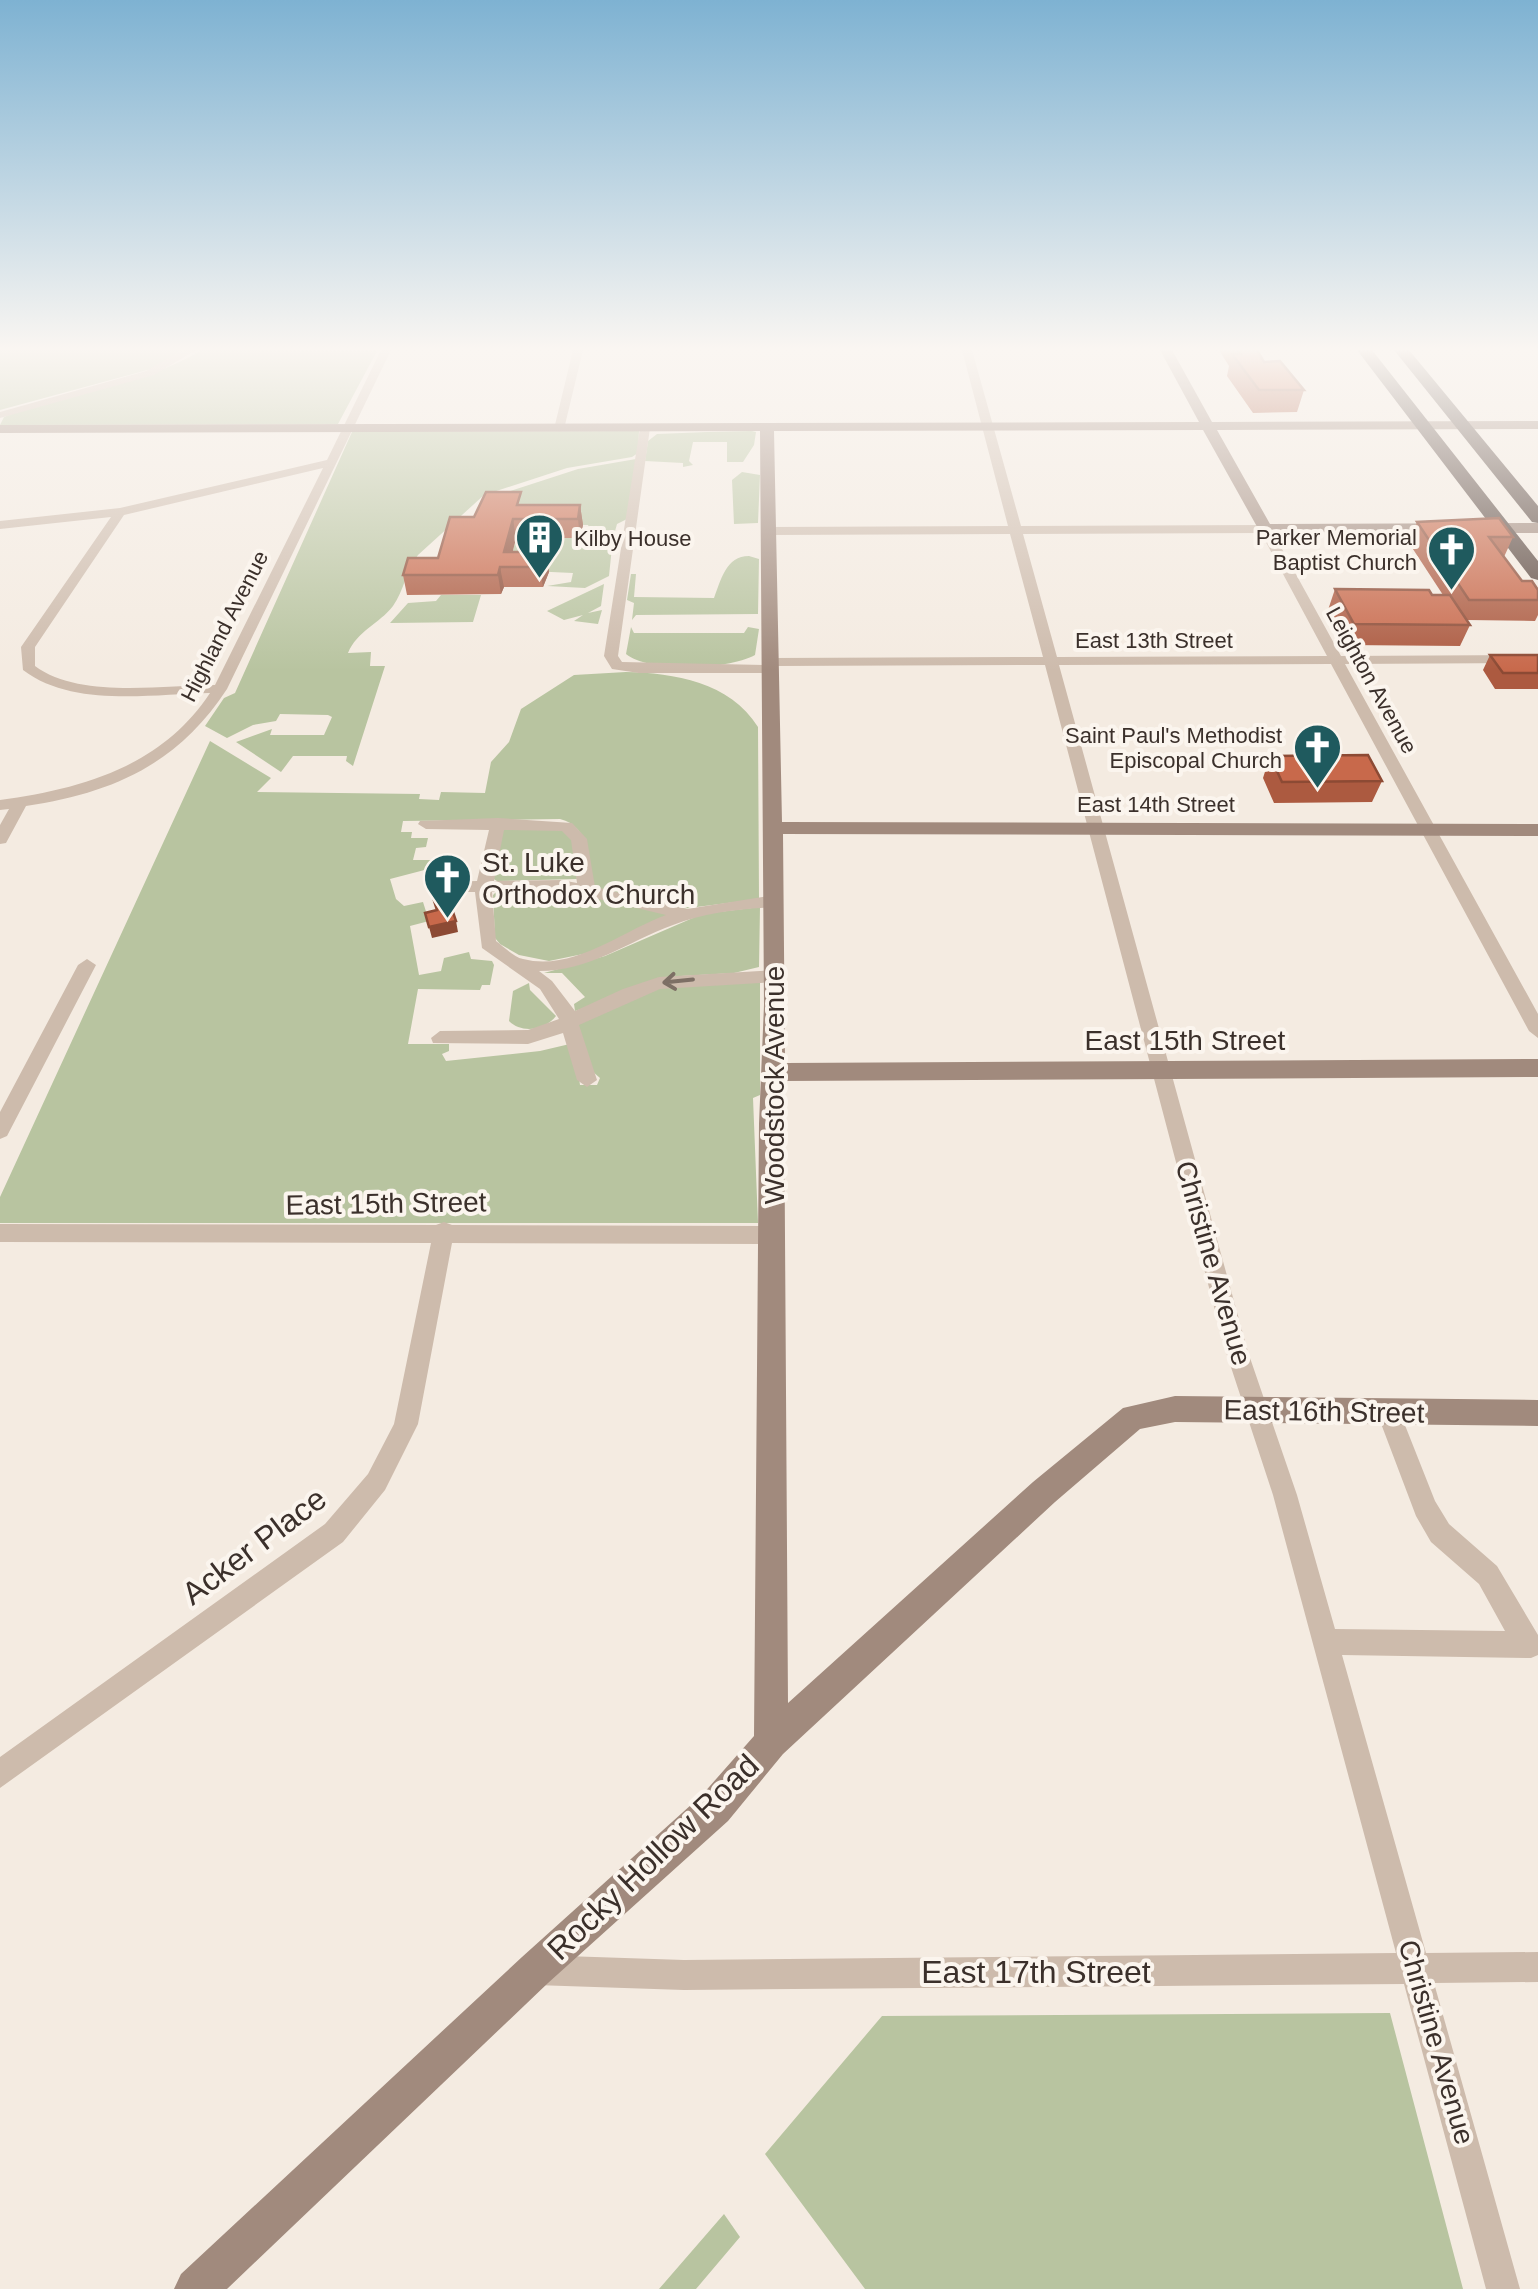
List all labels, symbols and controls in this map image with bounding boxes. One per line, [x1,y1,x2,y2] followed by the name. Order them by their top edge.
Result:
[513,512,565,580] building icon: Kilby House
[1426,524,1478,592] church icon: Parker Memorial Baptist Church
[1256,525,1417,575] place label: Parker Memorial Baptist Church
[574,526,691,551] place label: Kilby House
[176,547,273,706] street label: Highland Avenue
[1321,603,1422,758] street label: Leighton Avenue
[1075,628,1233,653] street label: East 13th Street
[1291,722,1343,790] church icon: Saint Paul's Methodist Episcopal Church
[1065,723,1282,773] place label: Saint Paul's Methodist Episcopal Church
[1077,792,1235,817] street label: East 14th Street
[482,847,695,910] place label: St. Luke Orthodox Church
[421,852,473,920] church icon: St. Luke Orthodox Church
[759,966,790,1204] street label: Woodstock Avenue
[662,972,695,991] one-way arrow
[1085,1025,1286,1056] street label: East 15th Street
[1170,1157,1258,1369] street label: Christine Avenue
[285,1186,487,1221] street label: East 15th Street
[1223,1394,1425,1429] street label: East 16th Street
[175,1480,333,1612] street label: Acker Place
[540,1747,766,1967] street label: Rocky Hollow Road
[1393,1936,1481,2148] street label: Christine Avenue
[921,1954,1151,1990] street label: East 17th Street

